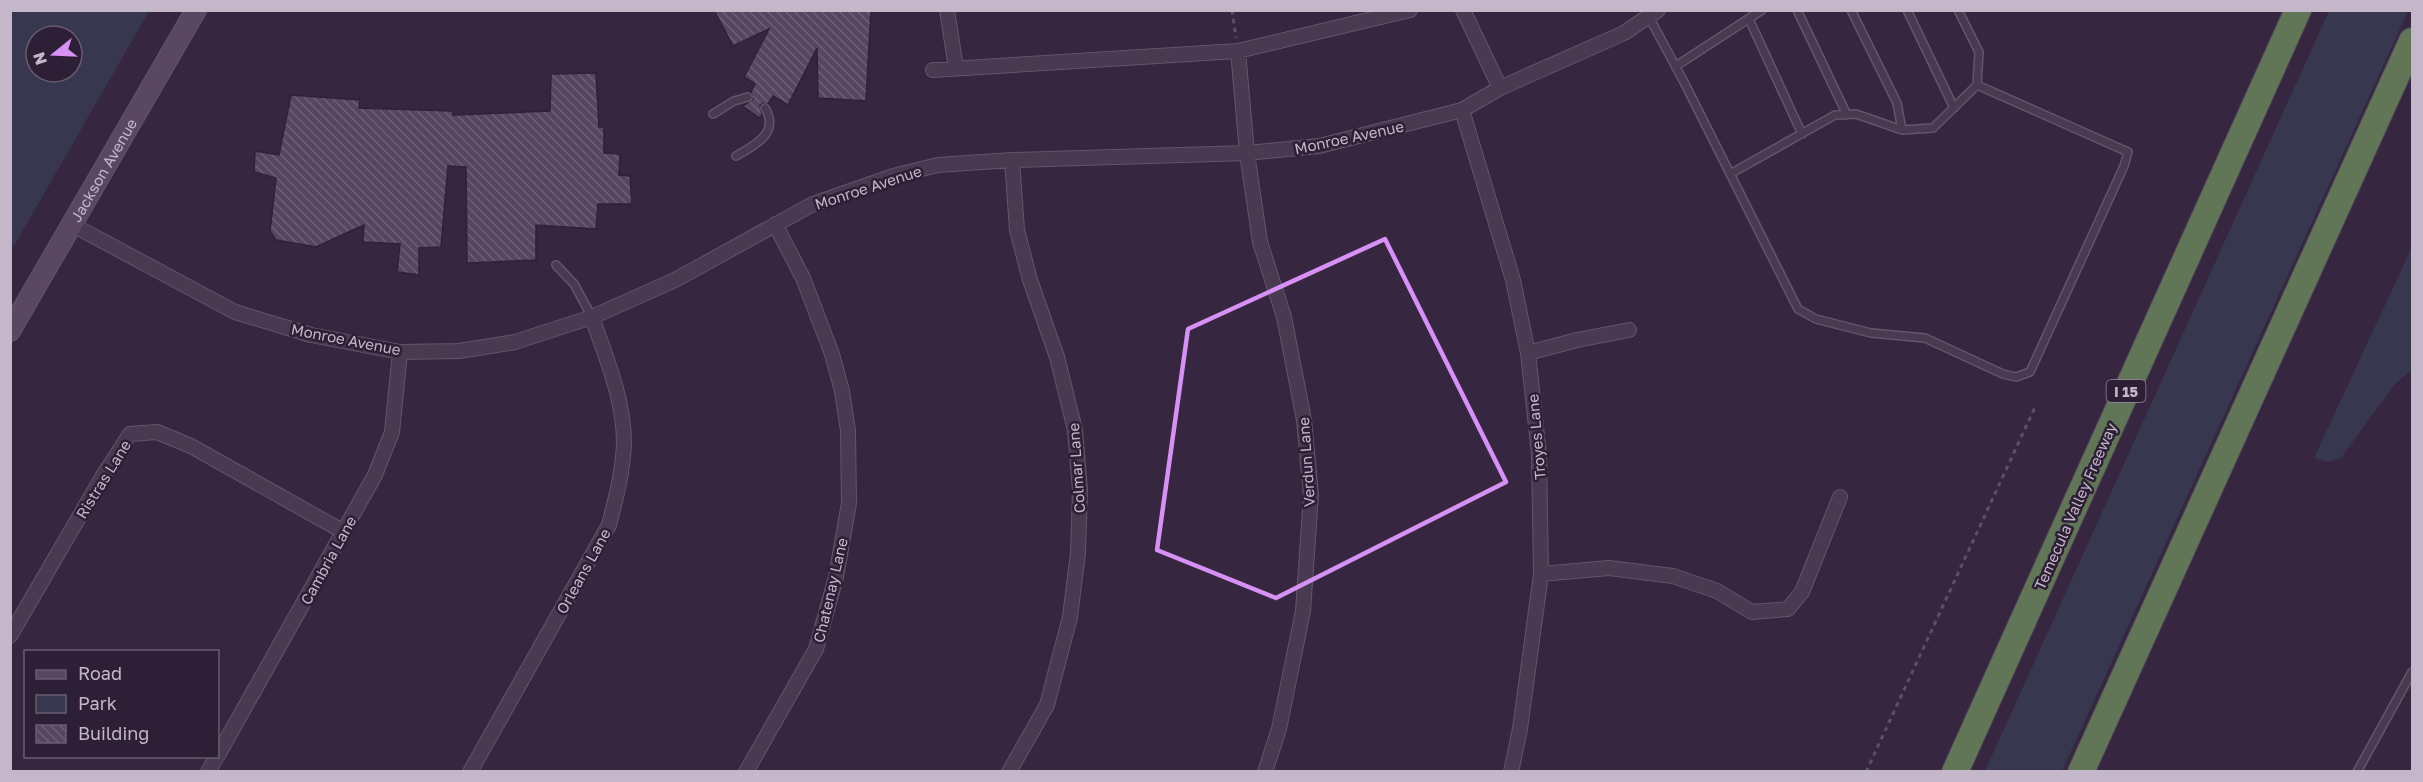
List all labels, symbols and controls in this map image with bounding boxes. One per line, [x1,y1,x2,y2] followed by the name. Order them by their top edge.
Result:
[24,24,84,84] north arrow
[28,50,51,68] text: N
[66,115,140,225] street label: Jackson Avenue
[1293,117,1406,157] street label: Monroe Avenue
[812,161,924,213] street label: Monroe Avenue
[290,320,403,359] street label: Monroe Avenue
[2106,380,2146,402] road number: I 15
[1523,393,1549,481] street label: Troyes Lane
[1294,416,1318,507] street label: Verdun Lane
[2030,419,2120,592] street label: Temecula Valley Freeway
[1064,422,1088,514] street label: Colmar Lane
[72,436,134,522] street label: Ristras Lane
[296,512,360,607] street label: Cambria Lane
[552,525,614,617] street label: Orleans Lane
[809,536,851,644] street label: Chatenay Lane
[24,650,219,758] legend
[78,662,122,684] text: Road
[78,692,117,714] text: Park
[78,722,149,744] text: Building

